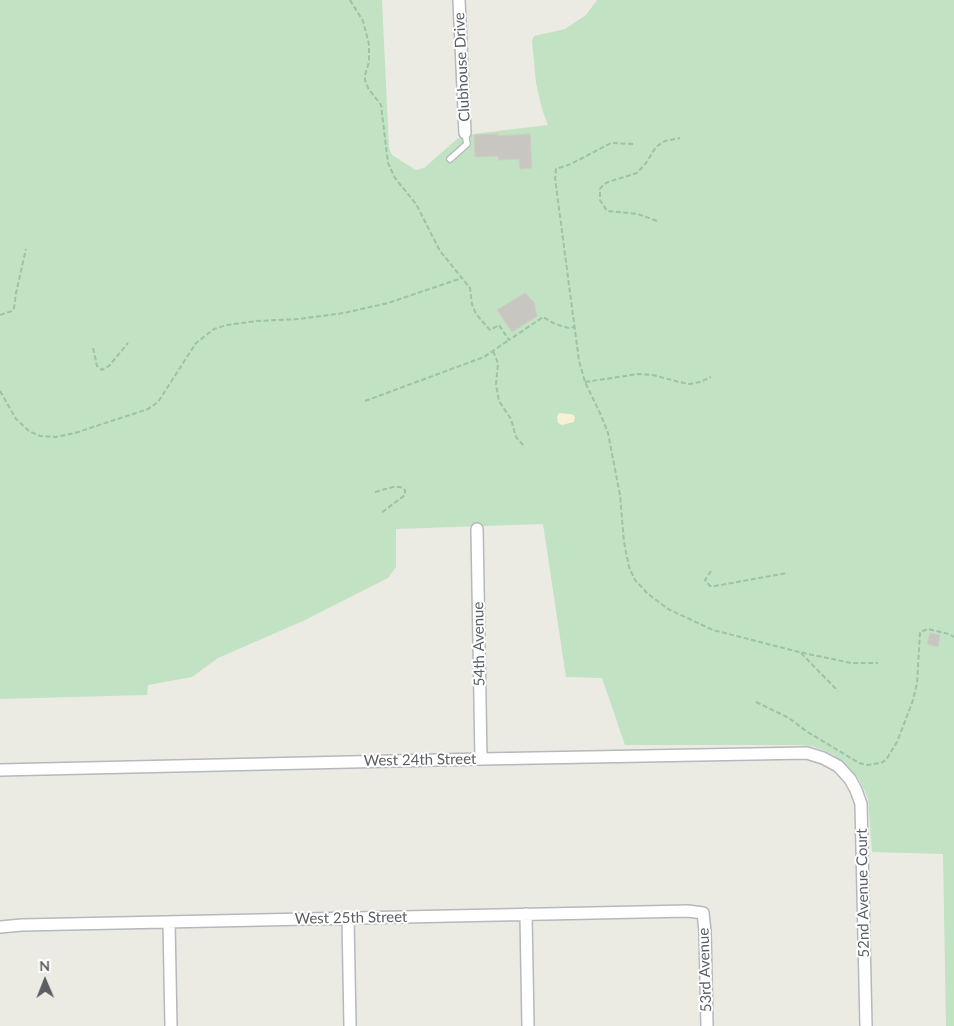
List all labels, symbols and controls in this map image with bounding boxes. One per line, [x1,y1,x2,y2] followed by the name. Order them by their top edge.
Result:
[450,12,474,122] street label: Clubhouse Drive
[469,602,489,686] street label: 54th Avenue
[363,750,477,770] street label: West 24th Street
[853,828,873,958] street label: 52nd Avenue Court
[294,908,408,928] street label: West 25th Street
[695,927,715,1013] street label: 53rd Avenue
[20,956,70,1006] north arrow
[39,957,50,974] text: N

